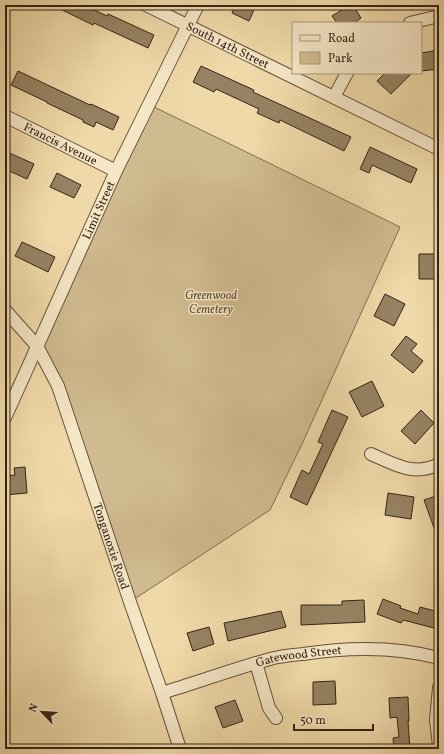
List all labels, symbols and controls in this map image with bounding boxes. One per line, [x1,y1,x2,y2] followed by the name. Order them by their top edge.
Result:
[183,19,271,73] street label: South 14th Street
[292,22,422,74] legend
[328,31,355,47] text: Road
[328,51,353,67] text: Park
[21,119,100,170] street label: Francis Avenue
[79,179,120,242] street label: Limit Street
[185,288,237,318] park label: Greenwood Cemetery
[89,501,132,592] street label: Tonganoxie Road
[254,643,342,672] street label: Gatewood Street
[22,692,62,732] north arrow
[26,702,43,715] text: N
[294,706,373,732] scale bar
[300,713,326,729] text: 50 m

